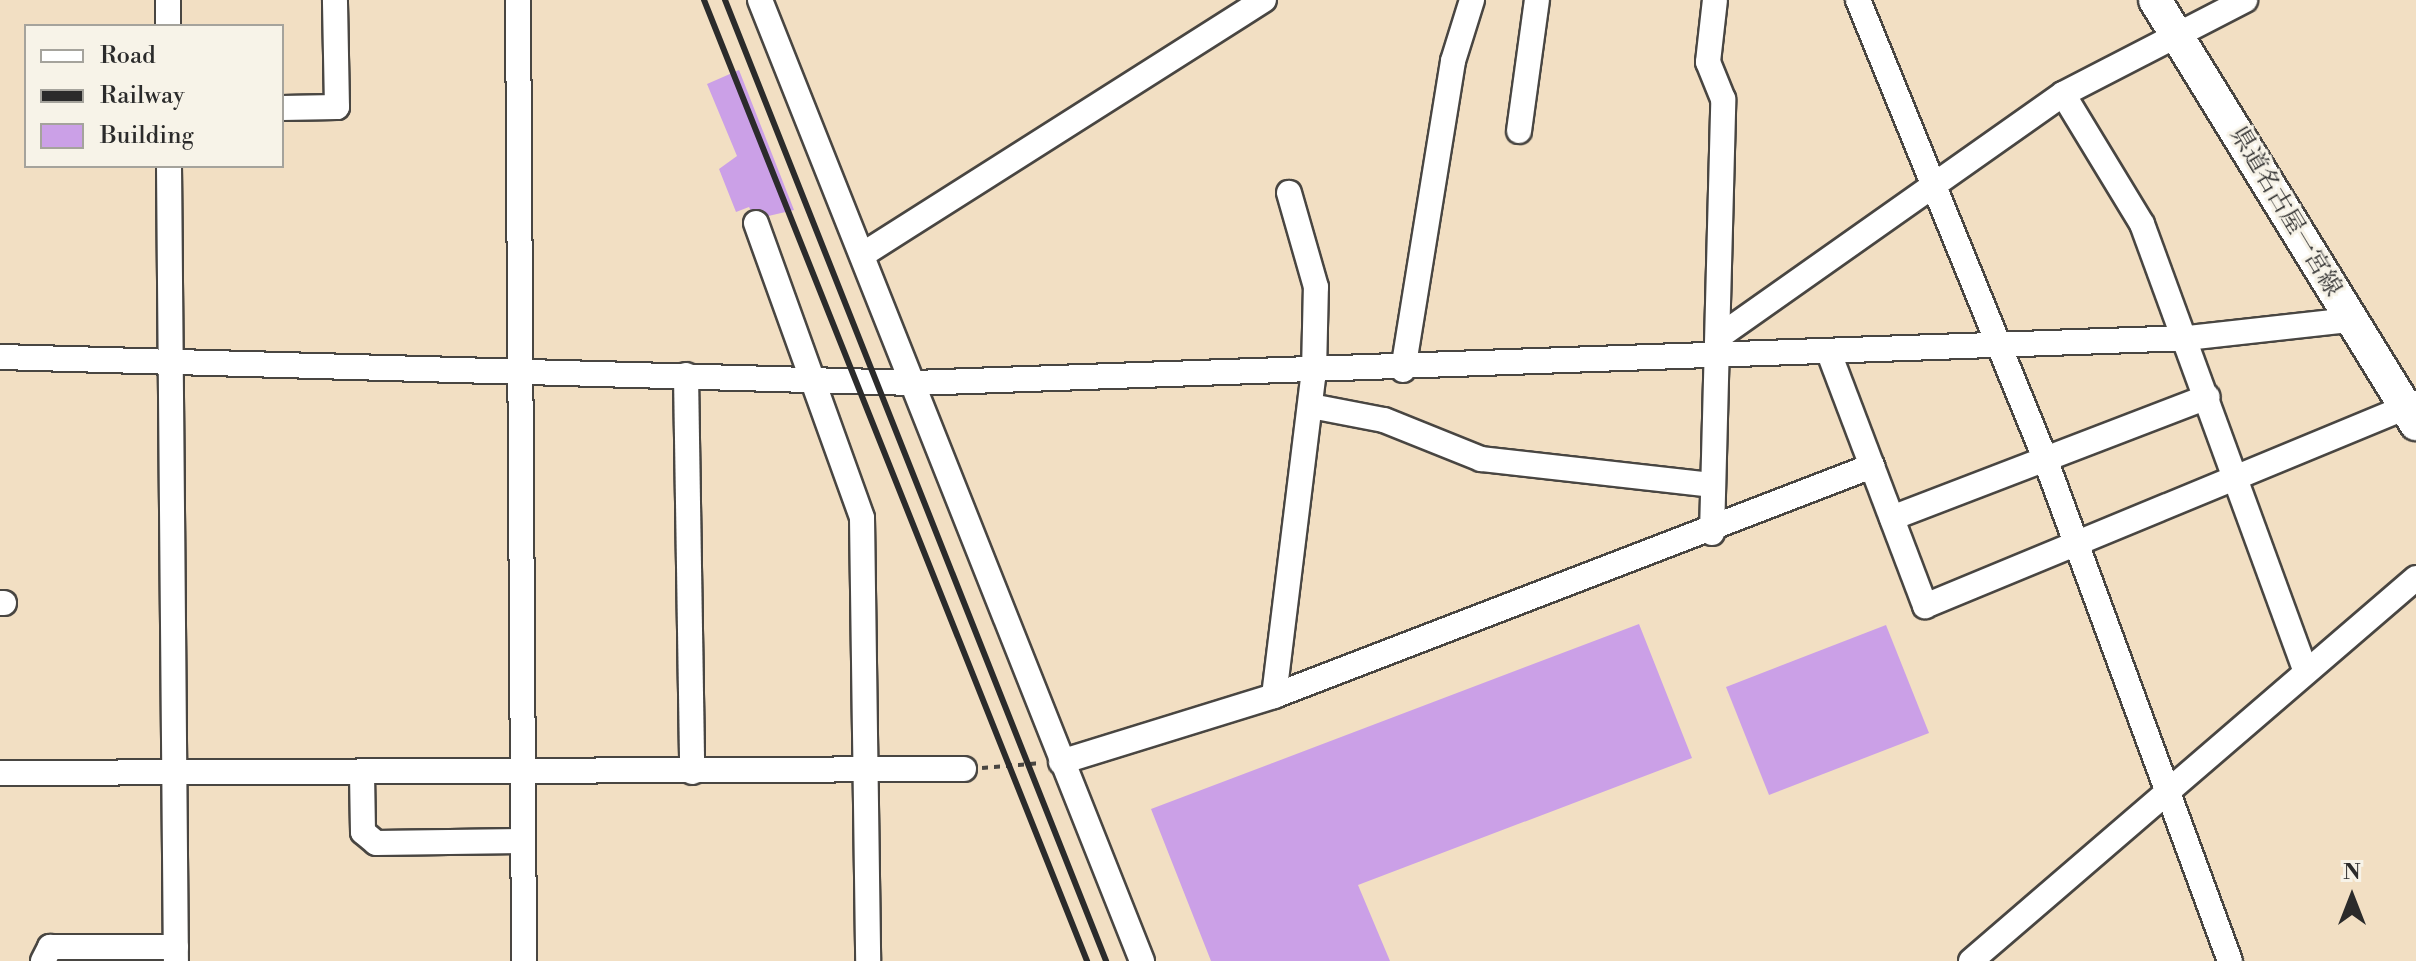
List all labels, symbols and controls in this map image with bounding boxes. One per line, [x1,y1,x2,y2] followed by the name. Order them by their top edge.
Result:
[24,24,284,168] legend
[100,41,156,71] text: Road
[100,81,185,111] text: Railway
[100,121,194,151] text: Building
[2223,122,2347,302] street label: 県道名古屋一宮線
[2312,857,2392,937] north arrow
[2343,859,2361,886] text: N

